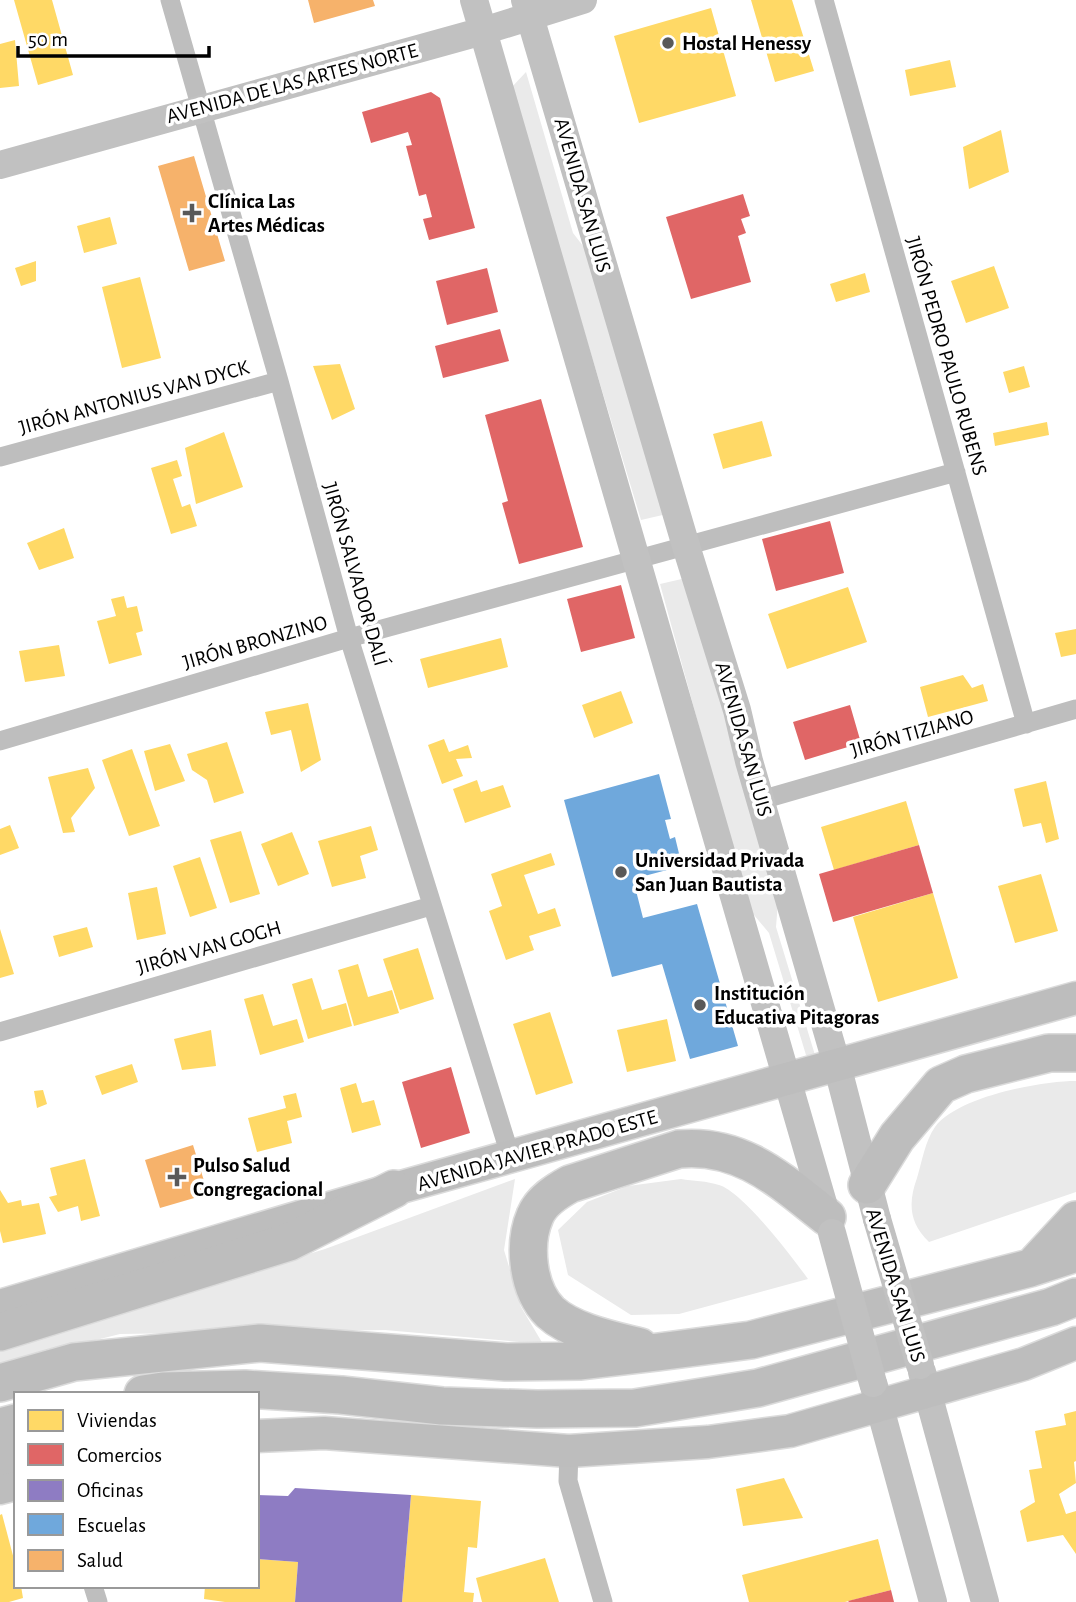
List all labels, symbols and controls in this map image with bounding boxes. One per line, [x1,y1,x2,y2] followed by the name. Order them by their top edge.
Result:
[18,14,208,58] scale bar
[28,29,68,50] text: 50 m
[682,33,812,54] place label: Hostal Henessy
[660,35,676,51] marker: Hostal Henessy
[164,40,420,127] street label: AVENIDA DE LAS ARTES NORTE
[550,115,615,275] street label: AVENIDA SAN LUIS
[208,191,325,236] place label: Clínica Las Artes Médicas
[182,203,202,223] marker: Clínica Las Artes Médicas
[902,234,993,478] street label: JIRÓN PEDRO PAULO RUBENS
[16,355,252,438] street label: JIRÓN ANTONIUS VAN DYCK
[319,479,394,669] street label: JIRÓN SALVADOR DALÍ
[180,610,330,673] street label: JIRÓN BRONZINO
[711,659,776,819] street label: AVENIDA SAN LUIS
[848,704,976,761] street label: JIRÓN TIZIANO
[635,850,804,895] place label: Universidad Privada San Juan Bautista
[613,864,629,880] marker: Universidad Privada San Juan Bautista
[134,915,284,978] street label: JIRÓN VAN GOGH
[714,983,879,1028] place label: Institución Educativa Pitagoras
[692,997,708,1013] marker: Institución Educativa Pitagoras
[415,1106,660,1195] street label: AVENIDA JAVIER PRADO ESTE
[193,1155,323,1200] place label: Pulso Salud Congregacional
[167,1167,187,1187] marker: Pulso Salud Congregacional
[862,1206,929,1365] street label: AVENIDA SAN LUIS
[14,1392,259,1588] legend
[77,1410,157,1431] text: Viviendas
[77,1445,162,1466] text: Comercios
[77,1480,143,1501] text: Oficinas
[77,1515,146,1536] text: Escuelas
[77,1550,123,1571] text: Salud

